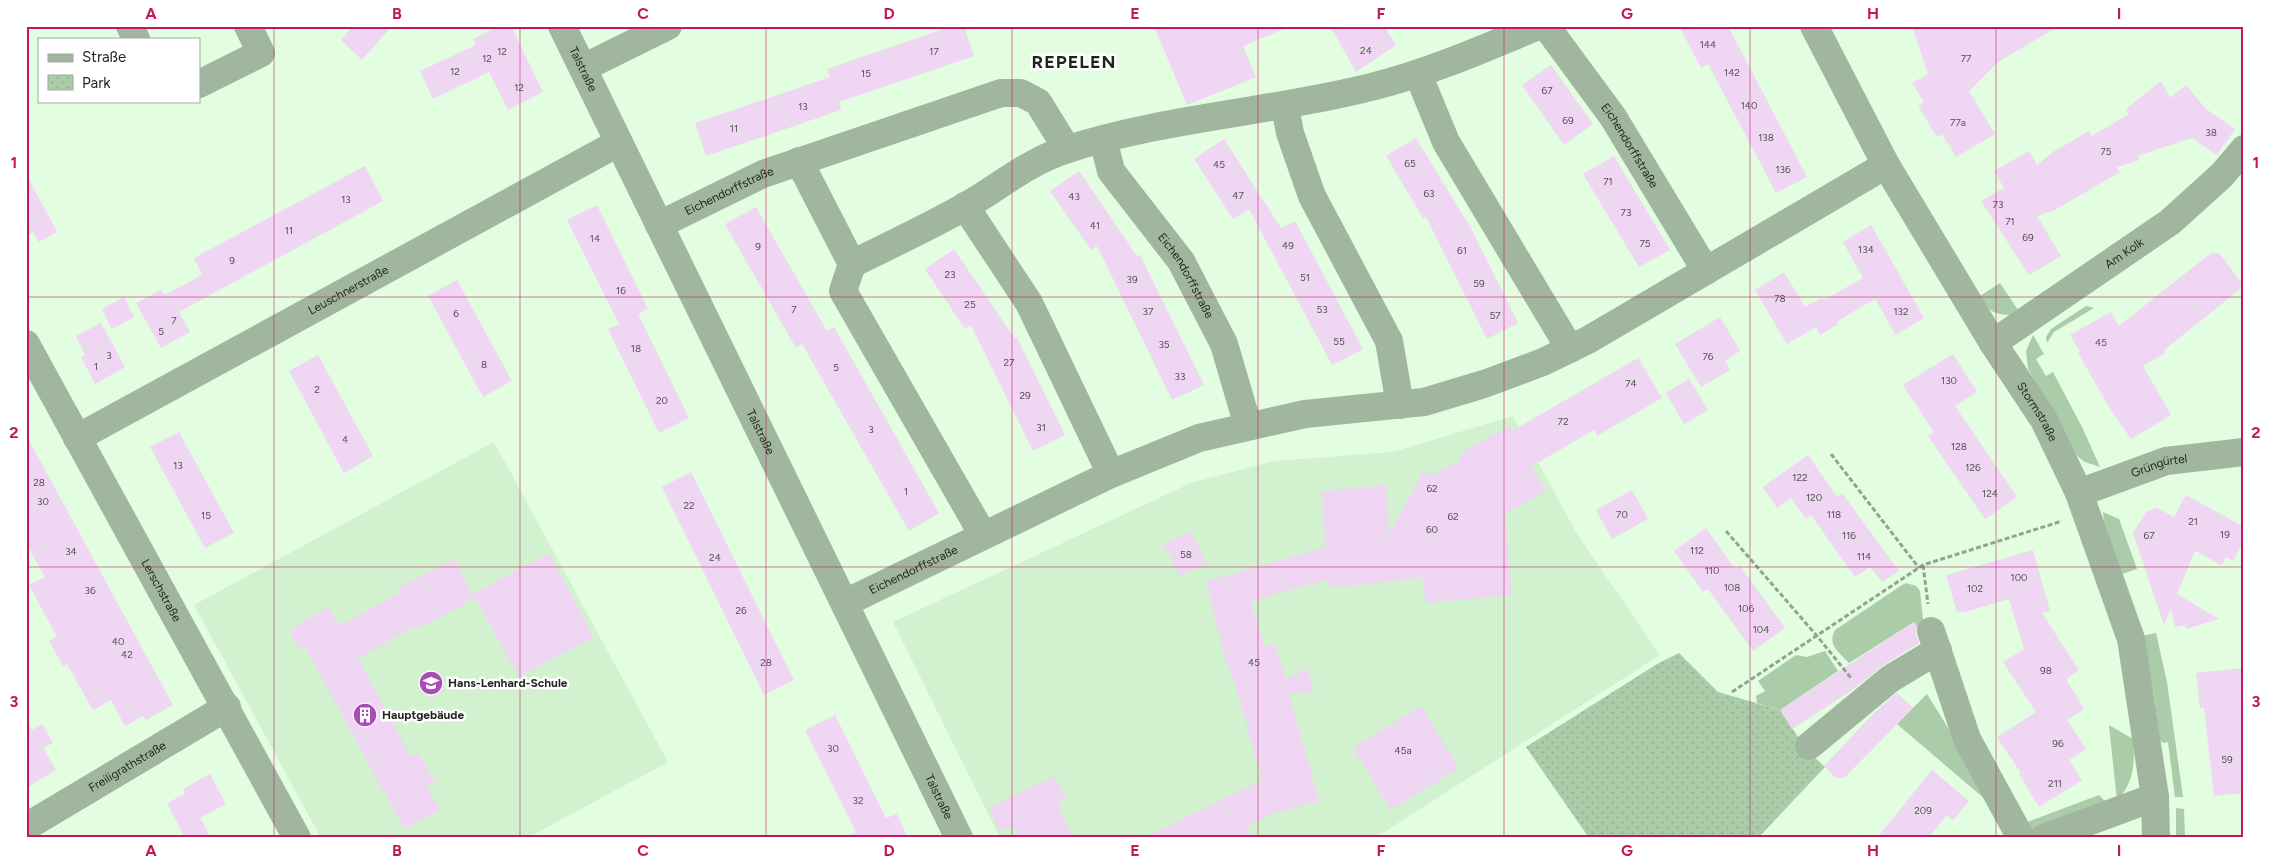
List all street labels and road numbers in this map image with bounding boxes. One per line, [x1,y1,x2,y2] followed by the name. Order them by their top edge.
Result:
[566,44,600,94] street label: Talstraße
[1598,100,1661,191] street label: Eichendorffstraße
[682,164,776,218] street label: Eichendorffstraße
[1155,230,1217,321] street label: Eichendorffstraße
[2102,235,2147,271] street label: Am Kolk
[306,262,391,318] street label: Leuschnerstraße
[2014,379,2060,444] street label: Stormstraße
[744,407,778,457] street label: Talstraße
[2129,452,2188,480] street label: Grüngürtel
[867,542,960,597] street label: Eichendorffstraße
[138,557,184,625] street label: Lerschstraße
[86,738,169,795] street label: Freiligrathstraße
[922,772,956,822] street label: Talstraße

